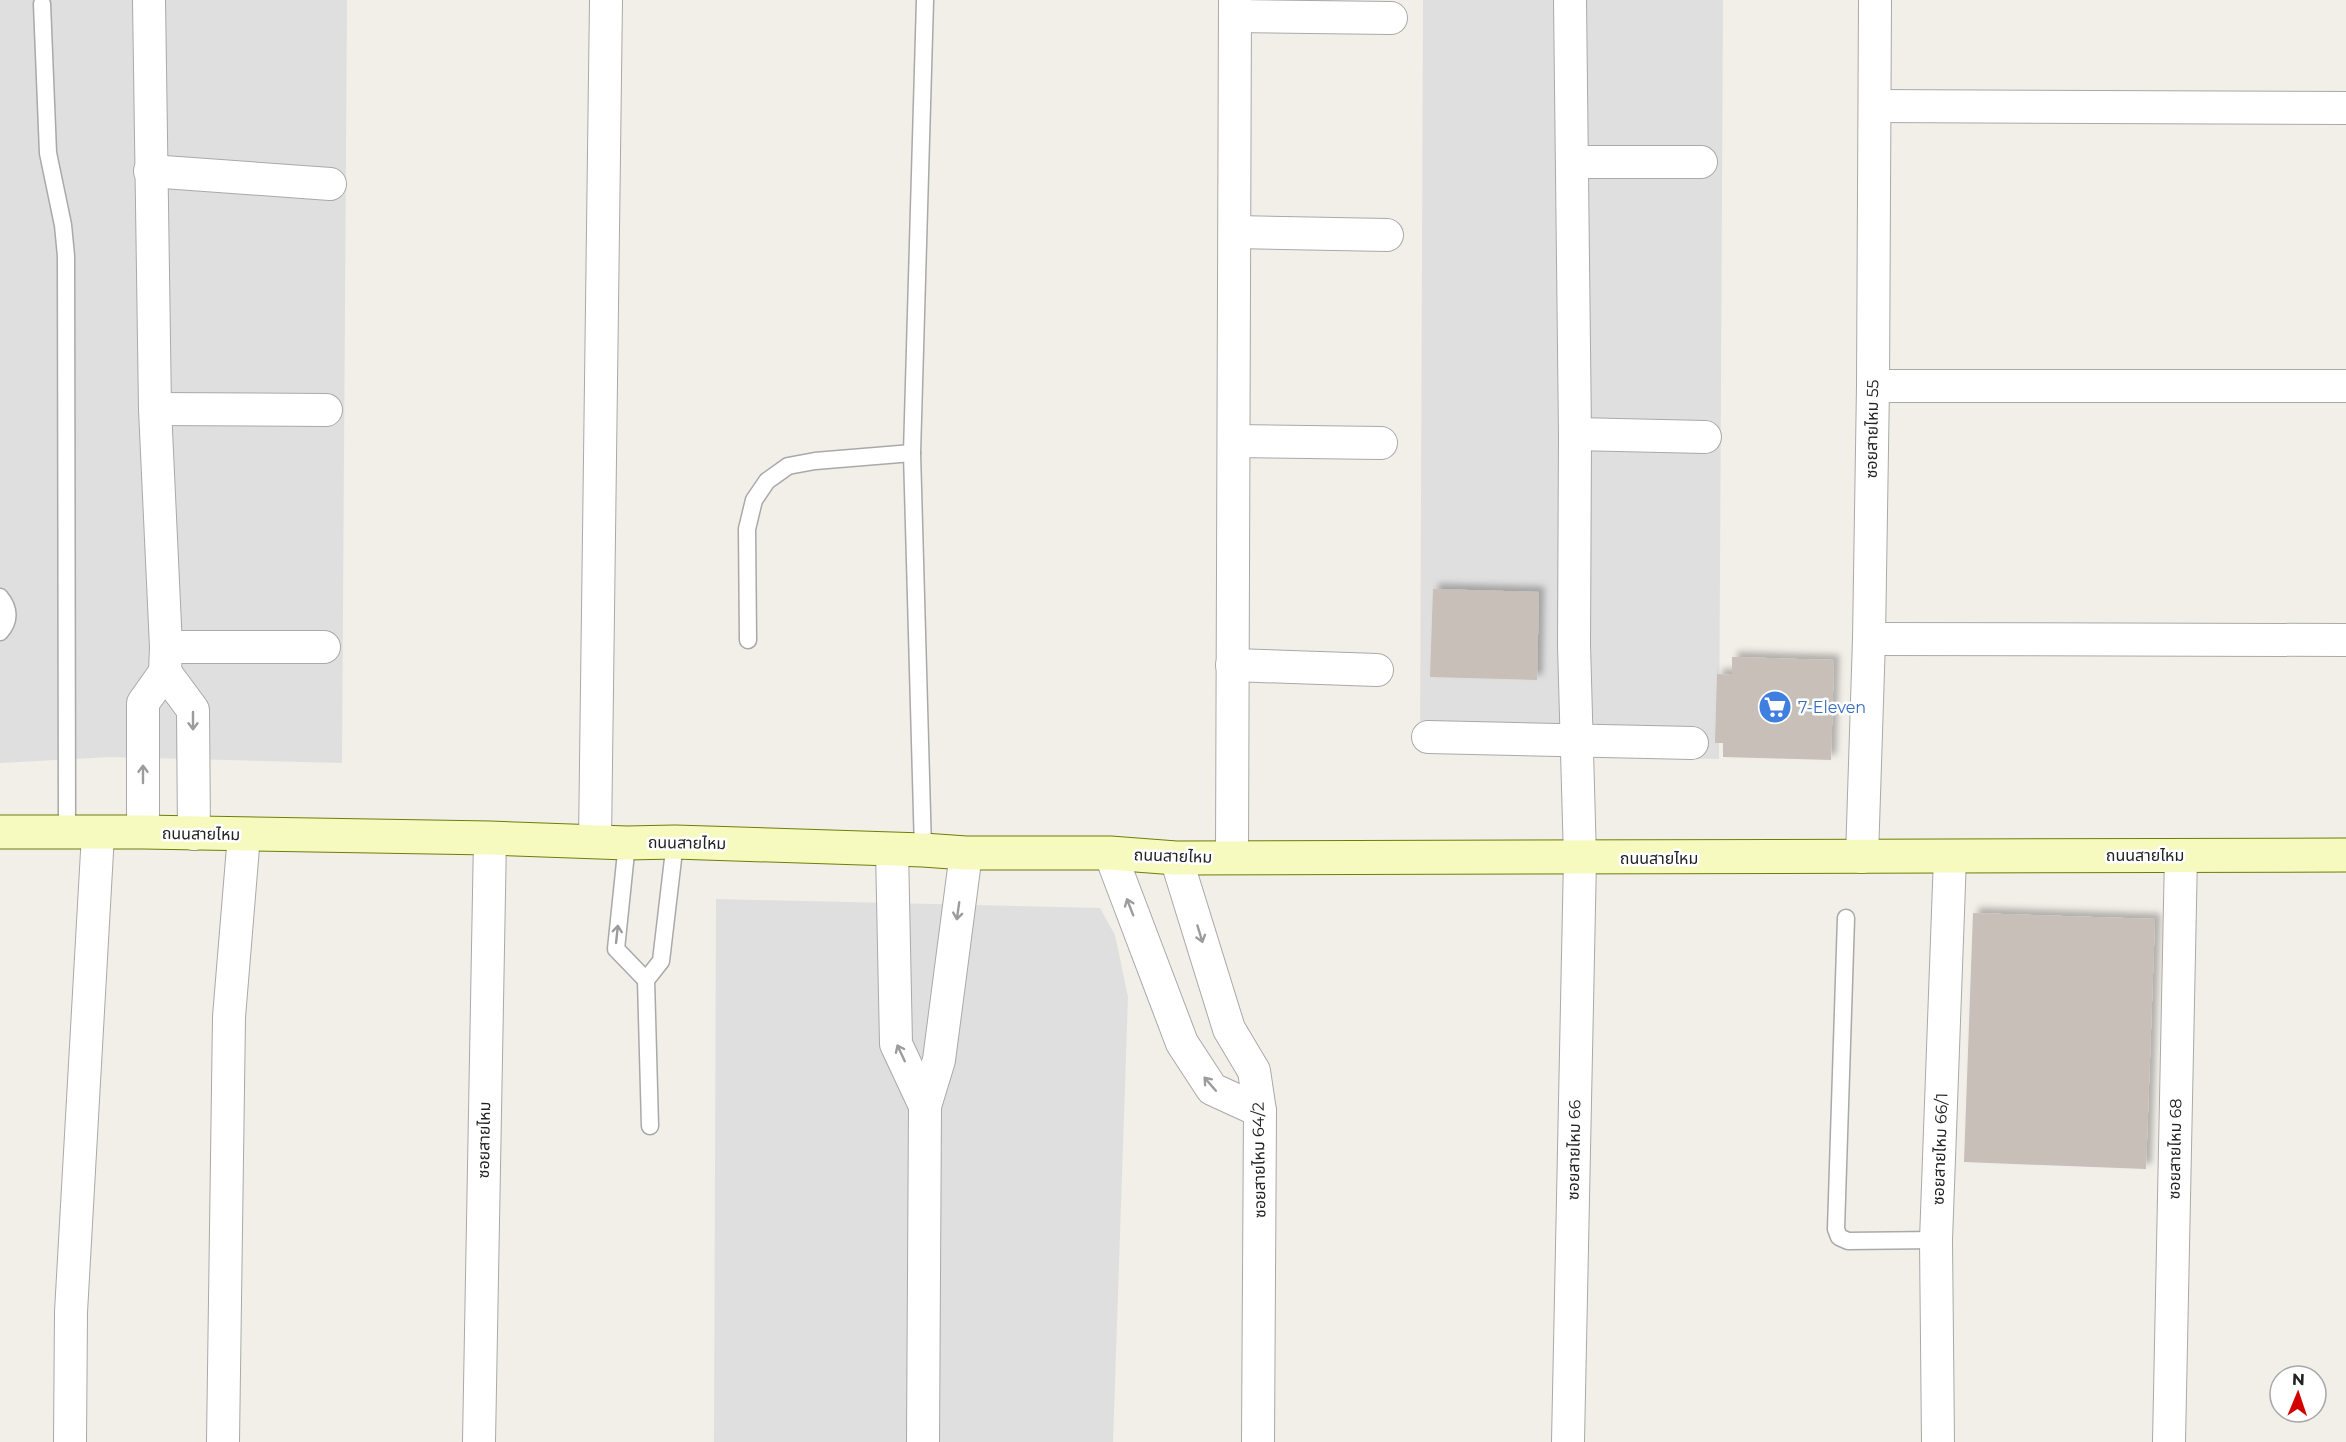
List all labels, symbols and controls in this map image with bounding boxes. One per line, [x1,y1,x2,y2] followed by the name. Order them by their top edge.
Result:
[1862,379,1882,479] street label: ซอยสายไหม 55
[1757,689,1793,725] supermarket icon: 7-Eleven
[1798,698,1866,717] place label: 7-Eleven
[187,711,199,731] one-way arrow
[137,764,149,784] one-way arrow
[162,824,240,844] street label: ถนนสายไหม
[648,833,726,853] street label: ถนนสายไหม
[1133,845,1213,867] street label: ถนนสายไหม
[2106,846,2184,865] street label: ถนนสายไหม
[1620,849,1698,868] street label: ถนนสายไหม
[1124,898,1135,917] one-way arrow
[952,901,963,920] one-way arrow
[612,924,623,944] one-way arrow
[1195,924,1206,943] one-way arrow
[894,1045,906,1063] one-way arrow
[1203,1076,1216,1092] one-way arrow
[1929,1093,1951,1205] street label: ซอยสายไหม 66/1
[2165,1098,2185,1200] street label: ซอยสายไหม 68
[1564,1099,1584,1200] street label: ซอยสายไหม 66
[474,1101,494,1179] street label: ซอยสายไหม
[1248,1102,1270,1218] street label: ซอยสายไหม 64/2
[2268,1364,2328,1424] north arrow
[2292,1370,2305,1389] text: N

